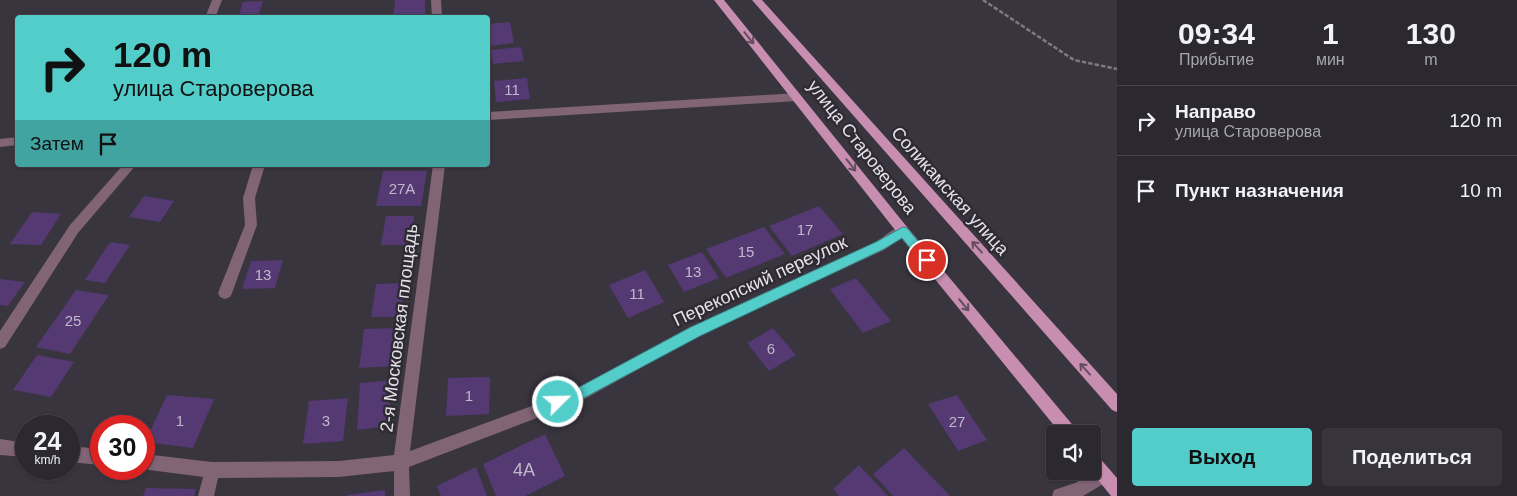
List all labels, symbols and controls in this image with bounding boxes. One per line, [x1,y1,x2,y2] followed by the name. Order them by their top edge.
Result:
[1178,17,1255,50] text: 09:34
[1322,17,1339,50] text: 1
[1406,17,1456,50] text: 130
[744,31,755,44] one-way arrow
[30,35,95,100] icon: right
[113,35,212,74] text: 120 m
[1179,51,1254,68] text: Прибытие
[1316,51,1345,68] text: мин
[1424,51,1437,68] text: m
[113,76,314,101] text: улица Староверова
[804,76,921,219] street label: улица Староверова
[504,81,520,98] house number: 11
[1175,101,1256,122] text: Направо
[1132,107,1160,135] icon: right
[1449,110,1502,131] text: 120 m
[887,123,1013,260] street label: Соликамская улица
[1175,123,1321,140] text: улица Староверова
[94,130,122,158] icon: arrive
[30,133,84,154] text: Затем
[845,158,856,171] one-way arrow
[1132,177,1160,205] icon: arrive
[389,180,415,197] house number: 27А
[1175,180,1344,201] text: Пункт назначения
[1460,180,1502,201] text: 10 m
[797,221,813,238] house number: 17
[376,223,422,433] street label: 2-я Московская площадь
[670,232,850,330] street label: Перекопский переулок
[906,239,948,281] pin
[971,241,982,254] one-way arrow
[738,243,754,260] house number: 15
[913,246,941,274] icon: arrive
[685,263,701,280] house number: 13
[255,266,271,283] house number: 13
[629,285,645,302] house number: 11
[958,298,969,311] one-way arrow
[65,312,81,329] house number: 25
[767,340,775,357] house number: 6
[1079,362,1090,375] one-way arrow
[531,375,583,427] position arrow
[465,387,473,404] house number: 1
[176,412,184,429] house number: 1
[322,412,330,429] house number: 3
[949,413,965,430] house number: 27
[90,415,155,480] speed limit sign: 30
[1046,425,1101,480] map controls
[1046,425,1101,480] button: sound
[34,427,61,455] text: 24
[1132,428,1312,486] button: Выход
[1322,428,1502,486] button: Поделиться
[34,453,61,467] text: km/h
[513,460,535,480] house number: 4А

